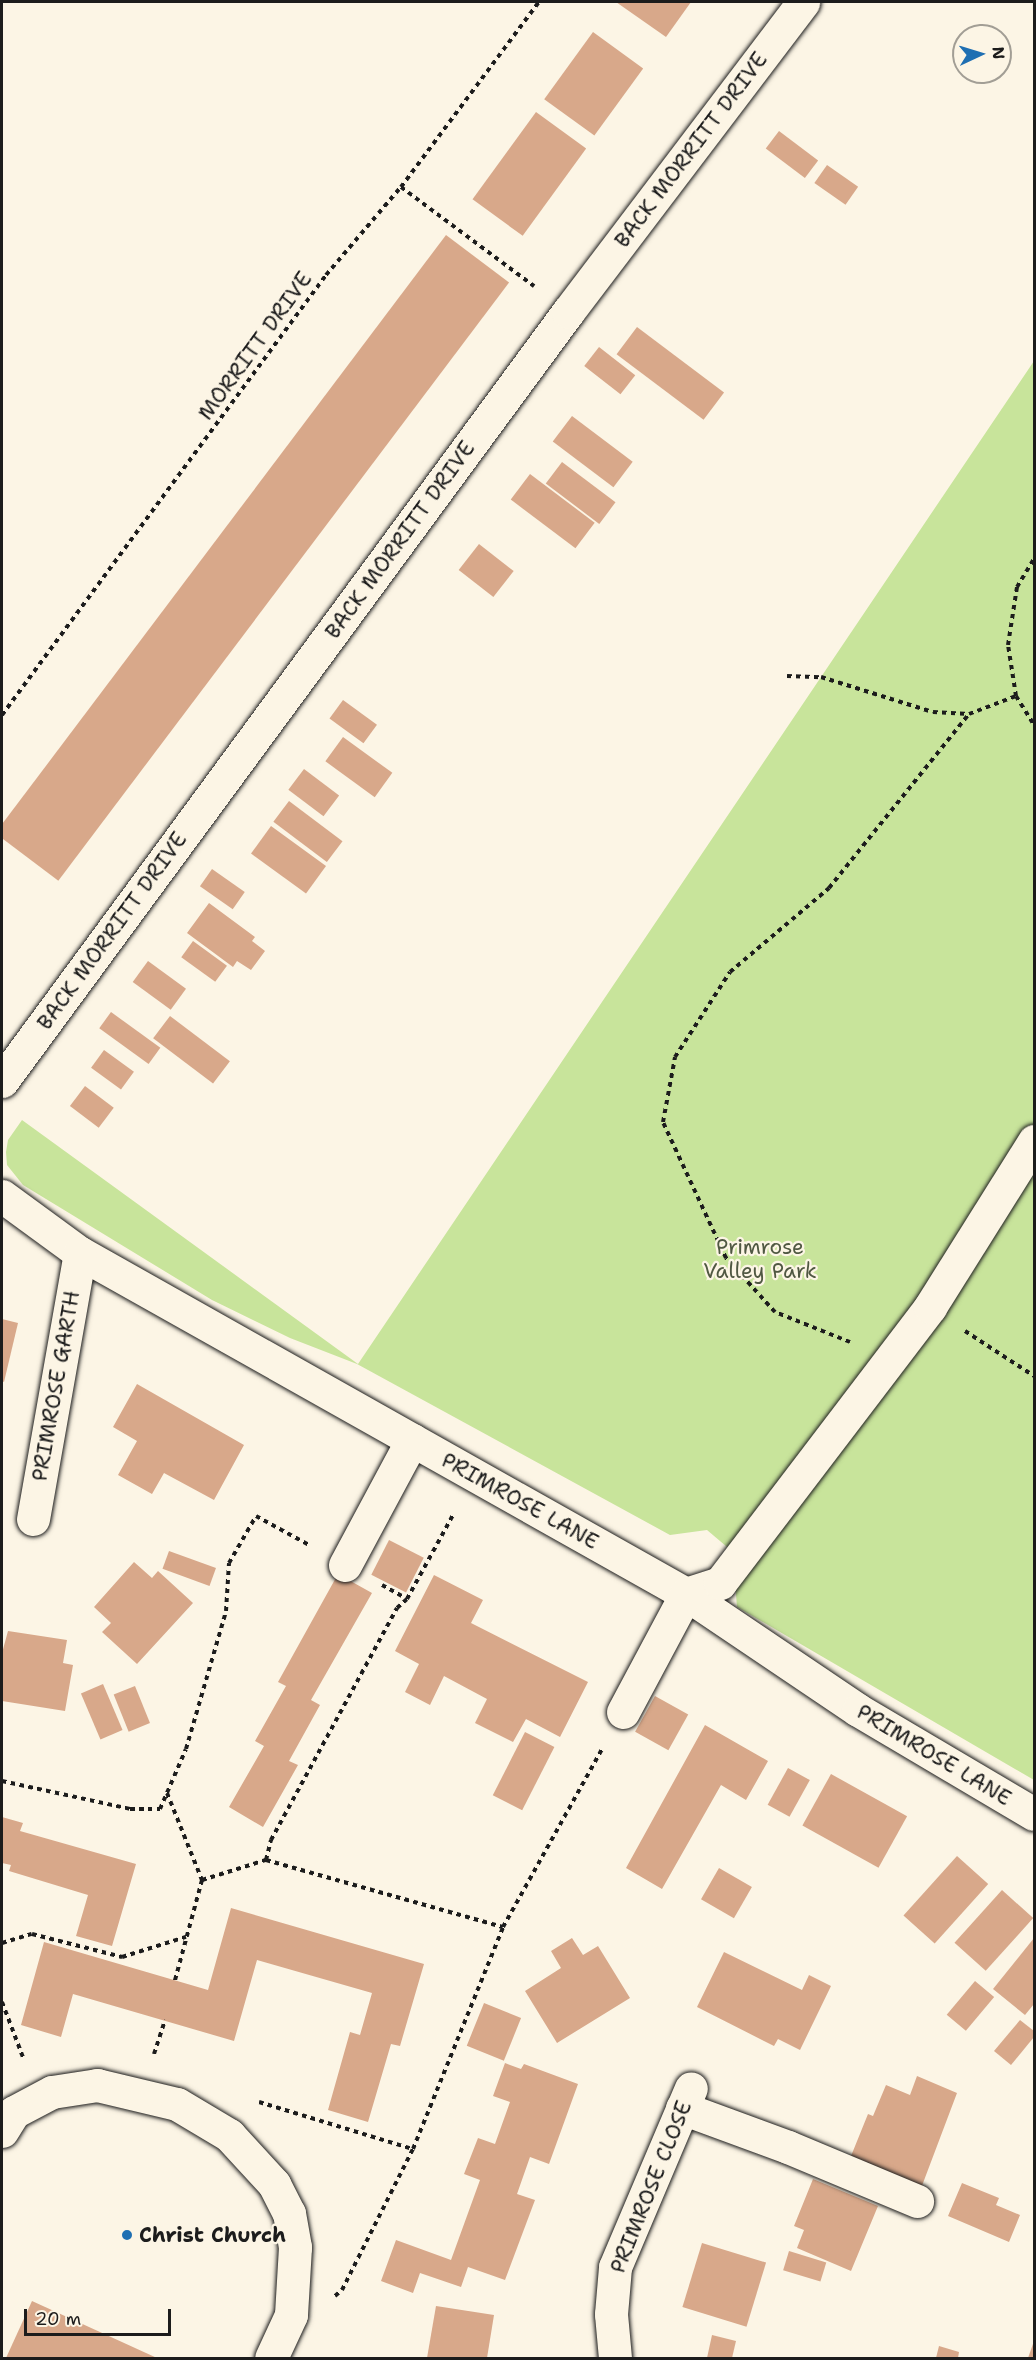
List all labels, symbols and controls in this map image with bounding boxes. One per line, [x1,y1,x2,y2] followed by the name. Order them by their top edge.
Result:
[952,24,1012,84] north arrow
[988,46,1009,60] text: N
[609,47,773,253] street label: BACK MORRITT DRIVE
[193,267,317,425] street label: MORRITT DRIVE
[320,436,480,644] street label: BACK MORRITT DRIVE
[32,827,192,1035] street label: BACK MORRITT DRIVE
[703,1234,817,1284] park label: Primrose Valley Park
[27,1289,85,1483] street label: PRIMROSE GARTH
[437,1447,603,1555] street label: PRIMROSE LANE
[852,1699,1016,1811] street label: PRIMROSE LANE
[605,2097,697,2277] street label: PRIMROSE CLOSE
[139,2222,286,2248] place label: Christ Church
[120,2228,134,2242] marker: Christ Church
[27,2297,174,2335] scale bar
[35,2307,81,2331] text: 20 m

